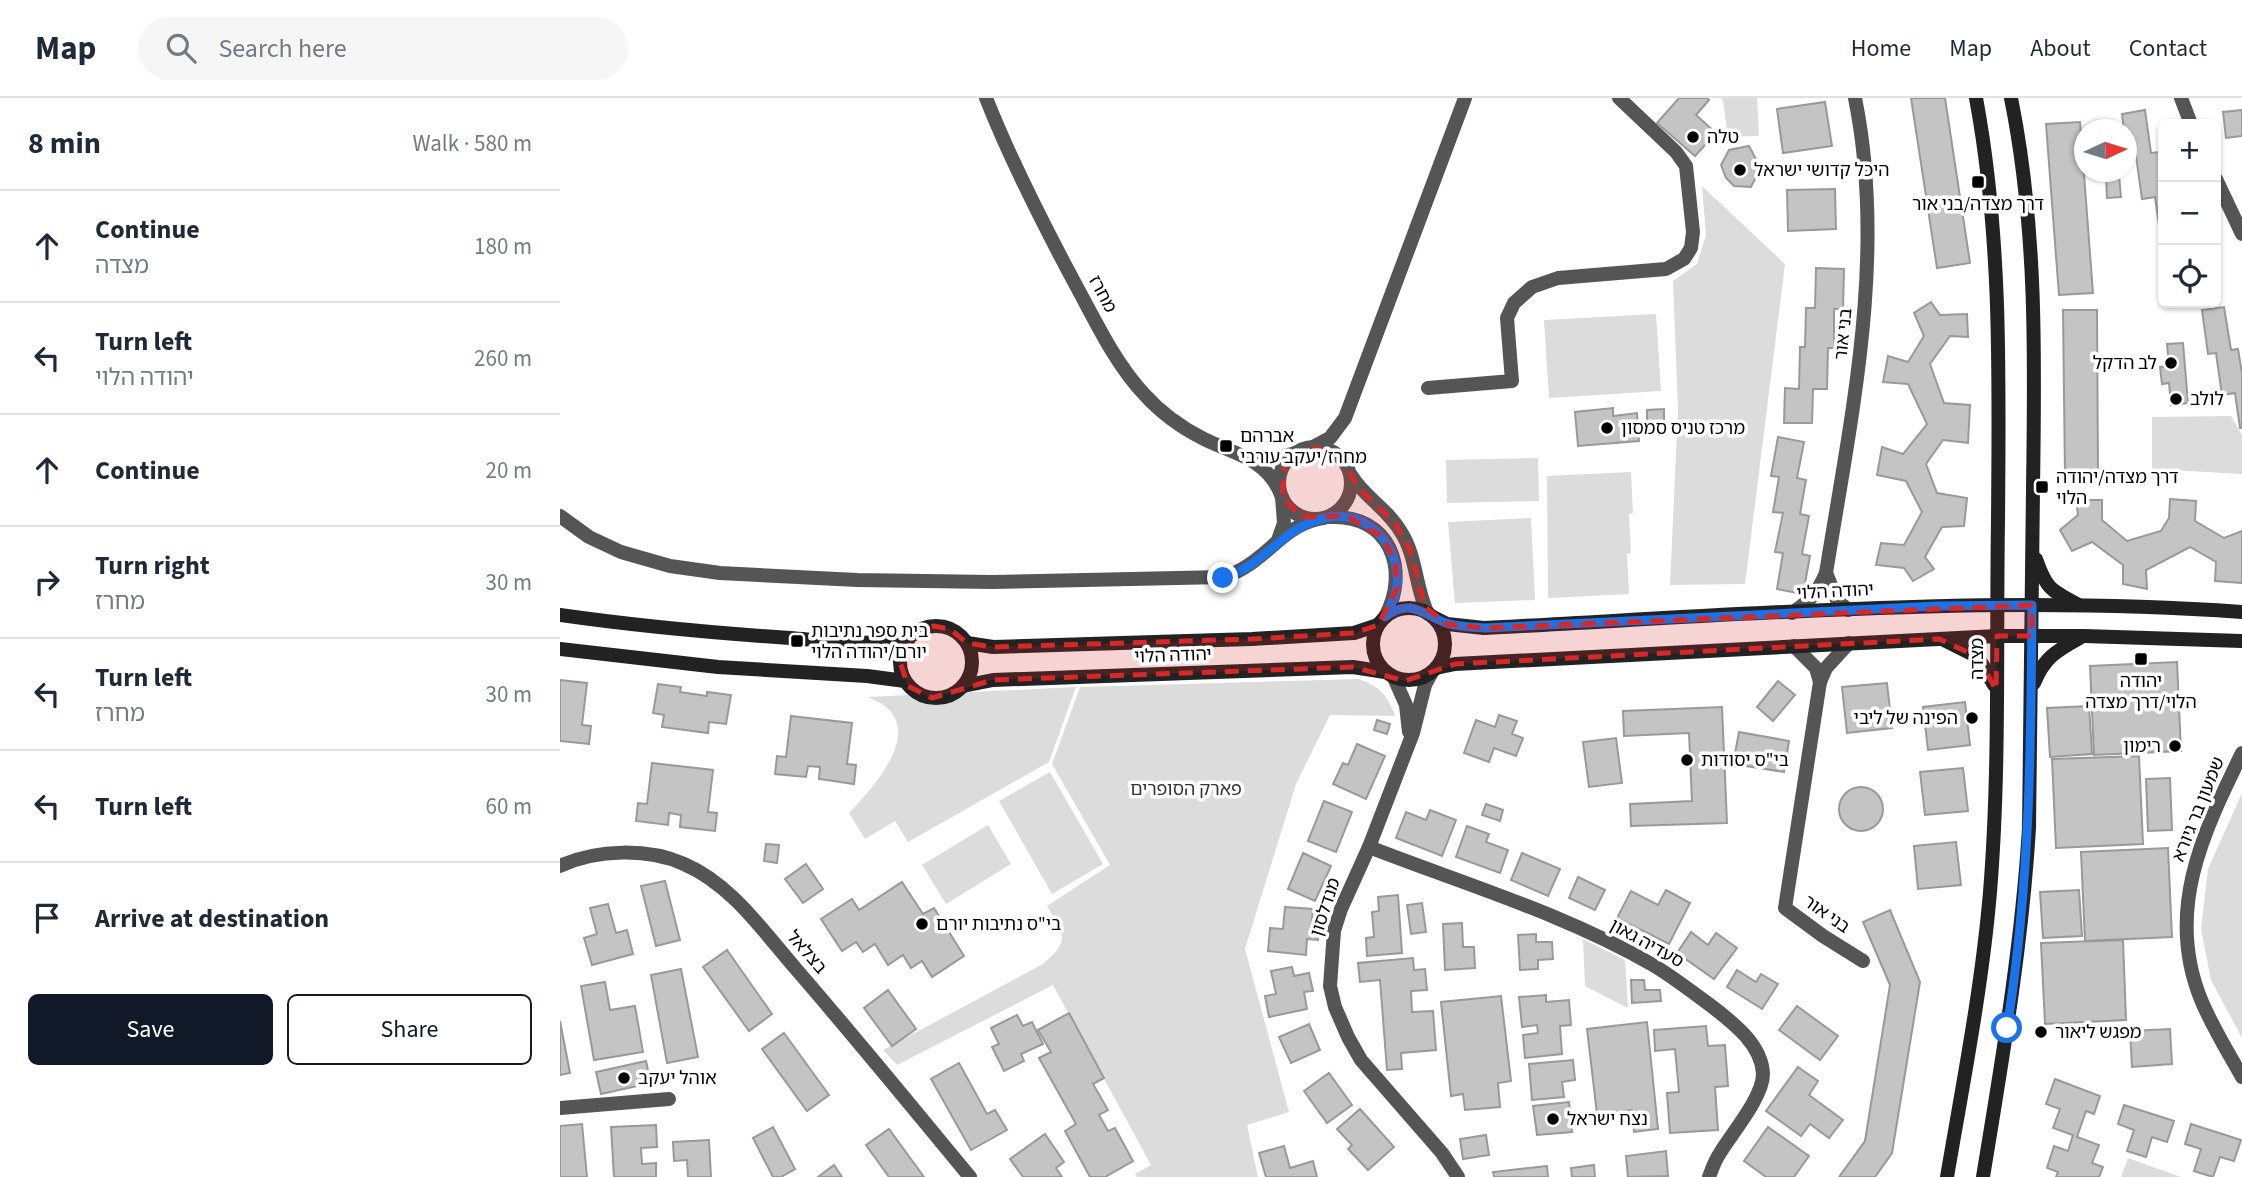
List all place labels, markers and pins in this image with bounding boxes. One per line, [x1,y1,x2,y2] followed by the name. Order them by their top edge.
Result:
[1707,125,1739,150] place label: טלה
[1685,129,1701,145] marker: טלה
[1754,158,1890,183] place label: היכל קדושי ישראל
[1732,162,1748,178] marker: היכל קדושי ישראל
[1970,174,1986,190] marker: דרך מצדה/בני אור
[1912,192,2044,217] place label: דרך מצדה/בני אור
[2093,351,2157,376] place label: לב הדקל
[2163,355,2179,371] marker: לב הדקל
[2190,387,2224,412] place label: לולב
[2168,391,2184,407] marker: לולב
[1621,416,1745,441] place label: מרכז טניס סמסון
[1599,420,1615,436] marker: מרכז טניס סמסון
[1240,424,1367,470] place label: אברהם מחרז/יעקב עורבי
[1218,438,1234,454] marker: אברהם מחרז/יעקב עורבי
[2056,465,2179,511] place label: דרך מצדה/יהודה הלוי
[2034,479,2050,495] marker: דרך מצדה/יהודה הלוי
[811,619,928,665] place label: בית ספר נתיבות יורם/יהודה הלוי
[789,633,805,649] marker: בית ספר נתיבות יורם/יהודה הלוי
[2133,651,2149,667] marker: יהודה הלוי/דרך מצדה
[2085,669,2197,715] place label: יהודה הלוי/דרך מצדה
[1854,706,1958,731] place label: הפינה של ליבי
[1964,710,1980,726] marker: הפינה של ליבי
[2123,734,2161,759] place label: רימון
[2167,738,2183,754] marker: רימון
[1701,748,1789,773] place label: בי"ס יסודות
[1679,752,1695,768] marker: בי"ס יסודות
[936,912,1061,937] place label: בי"ס נתיבות יורם
[914,916,930,932] marker: בי"ס נתיבות יורם
[2055,1020,2141,1045] place label: מפגש ליאור
[2033,1024,2049,1040] marker: מפגש ליאור
[638,1066,717,1091] place label: אוהל יעקב
[616,1070,632,1086] marker: אוהל יעקב
[1567,1107,1648,1132] place label: נצח ישראל
[1545,1111,1561,1127] marker: נצח ישראל

